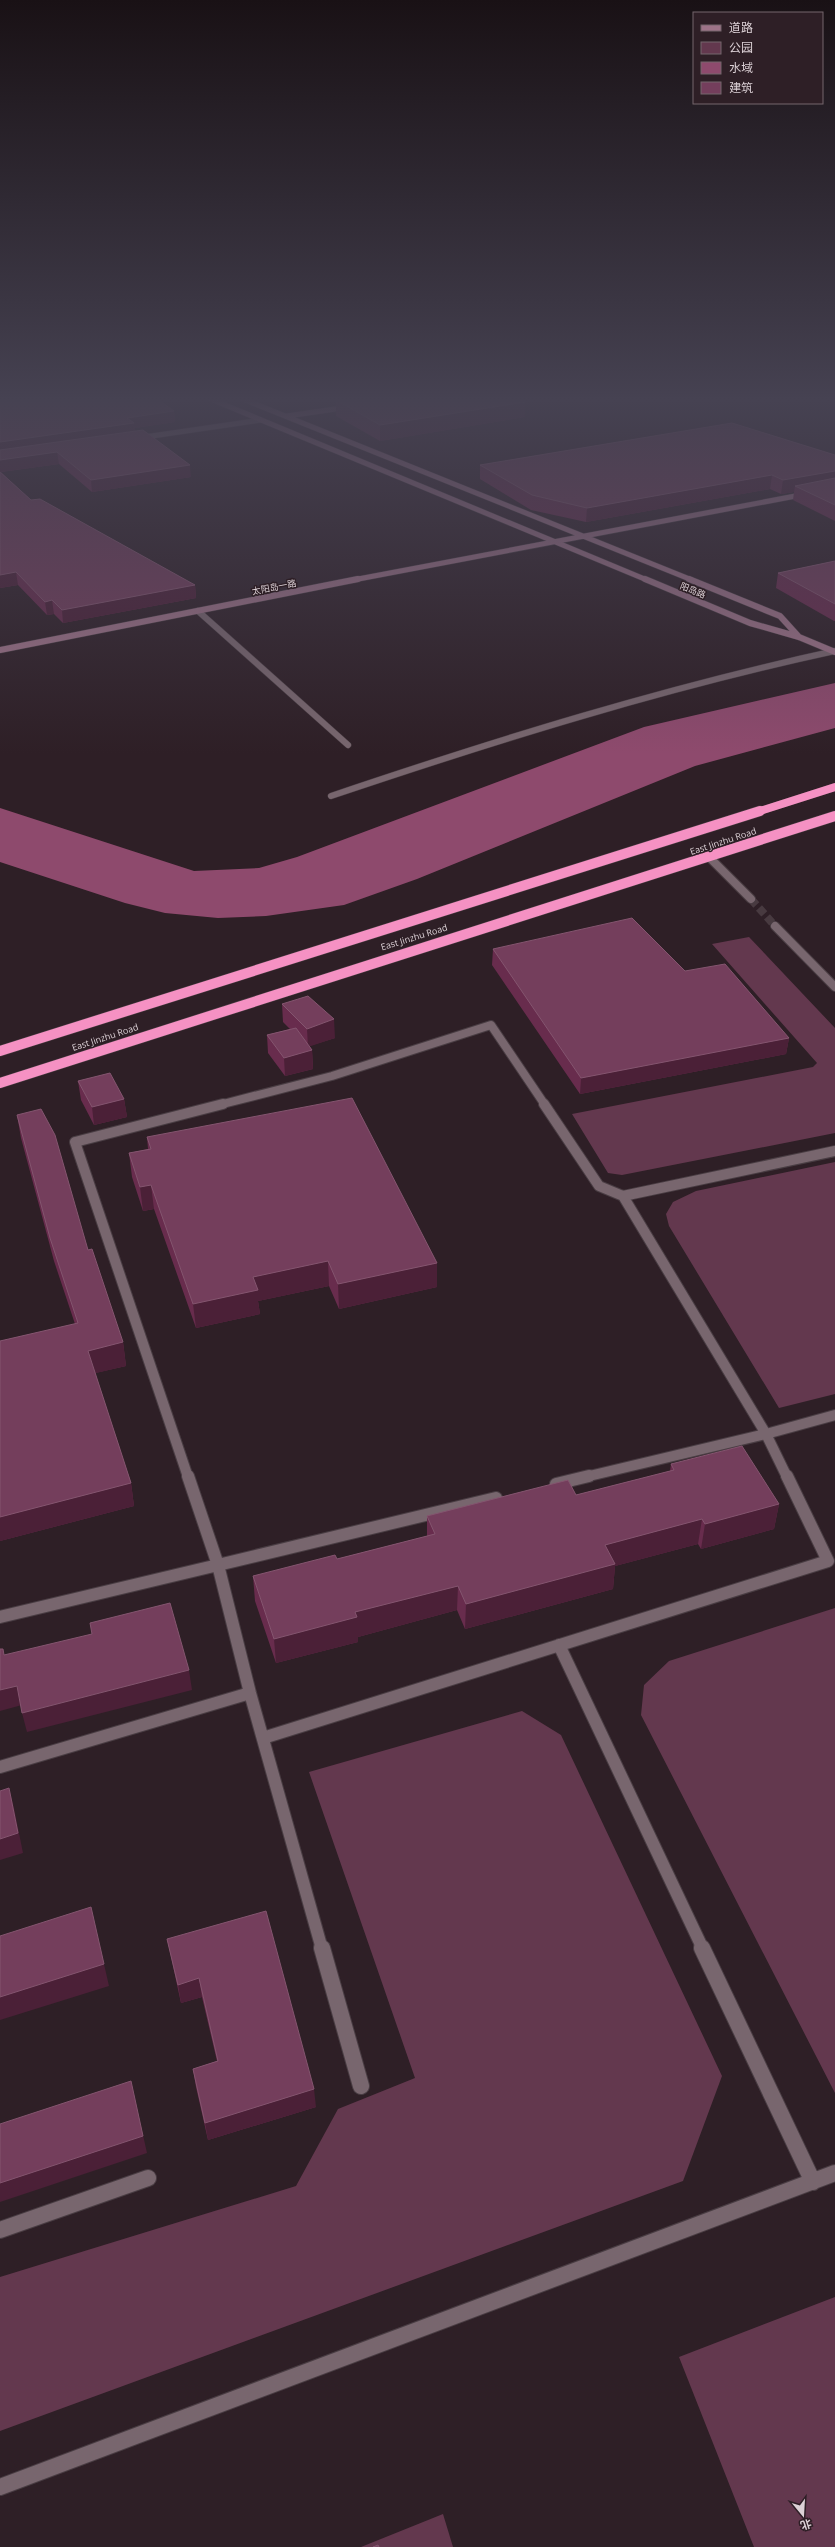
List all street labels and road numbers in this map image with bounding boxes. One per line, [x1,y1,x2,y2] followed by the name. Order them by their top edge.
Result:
[251,576,297,598] street label: 太阳岛一路
[678,579,708,601] street label: 阳岛路
[688,824,758,858] street label: East Jinzhu Road
[379,921,449,953] street label: East Jinzhu Road
[70,1020,140,1054] street label: East Jinzhu Road

